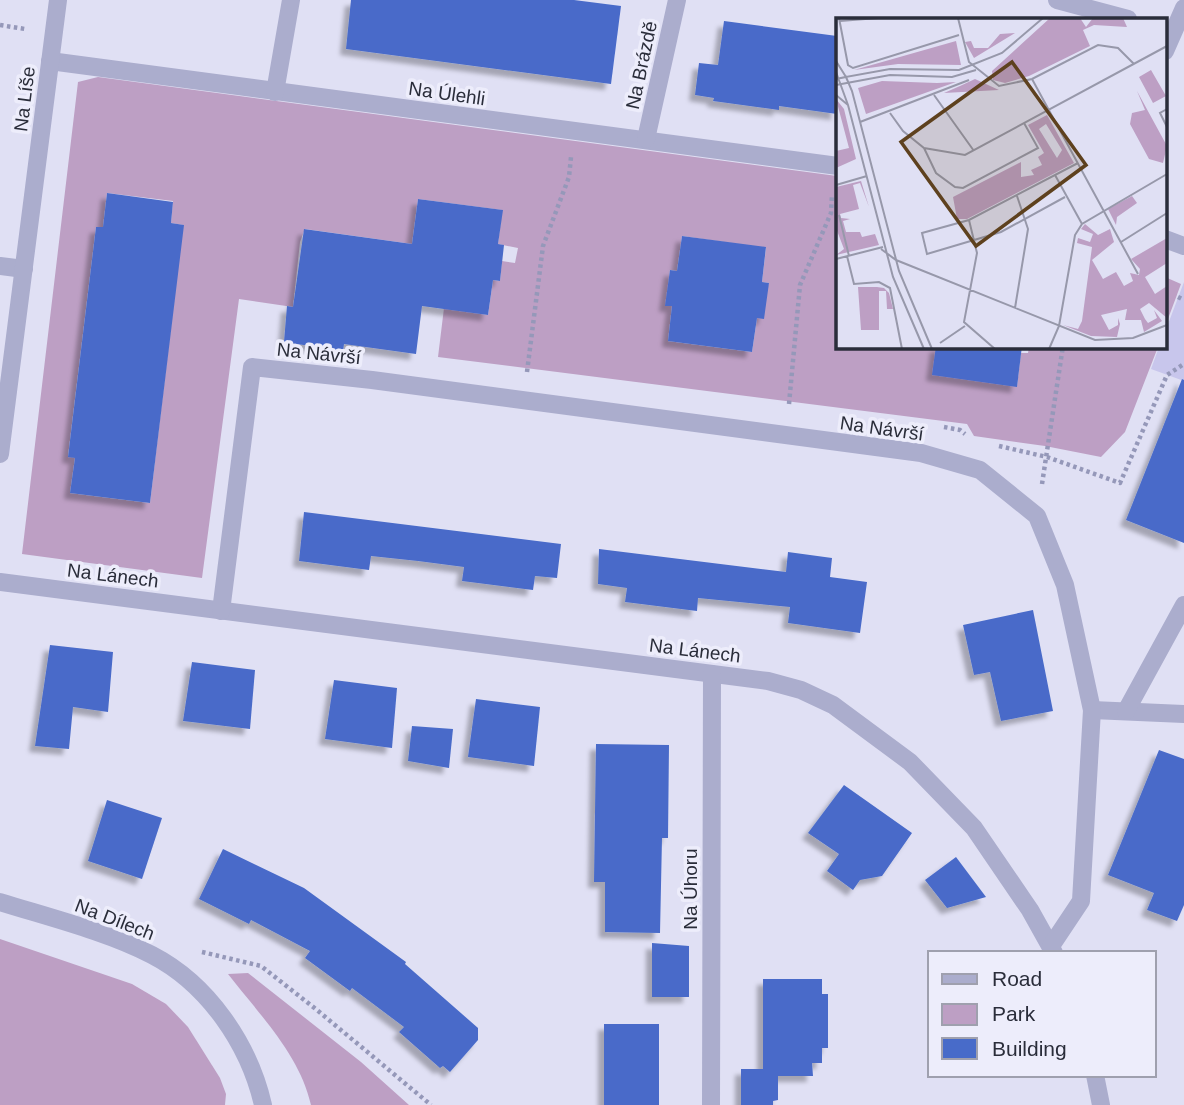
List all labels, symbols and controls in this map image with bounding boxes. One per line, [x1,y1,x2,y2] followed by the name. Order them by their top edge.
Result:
[836,18,1166,348] inset map
[622,19,661,111] street label: Na Brázdě
[10,65,39,133] street label: Na Líše
[407,78,487,109] street label: Na Úlehli
[276,339,363,368] street label: Na Návrší
[839,412,926,445] street label: Na Návrší
[66,559,160,592] street label: Na Lánech
[648,634,742,667] street label: Na Lánech
[680,848,701,930] street label: Na Úhoru
[72,895,158,944] street label: Na Dílech
[928,951,1156,1077] legend
[992,967,1042,990] text: Road
[992,1002,1036,1025] text: Park
[992,1037,1067,1060] text: Building

